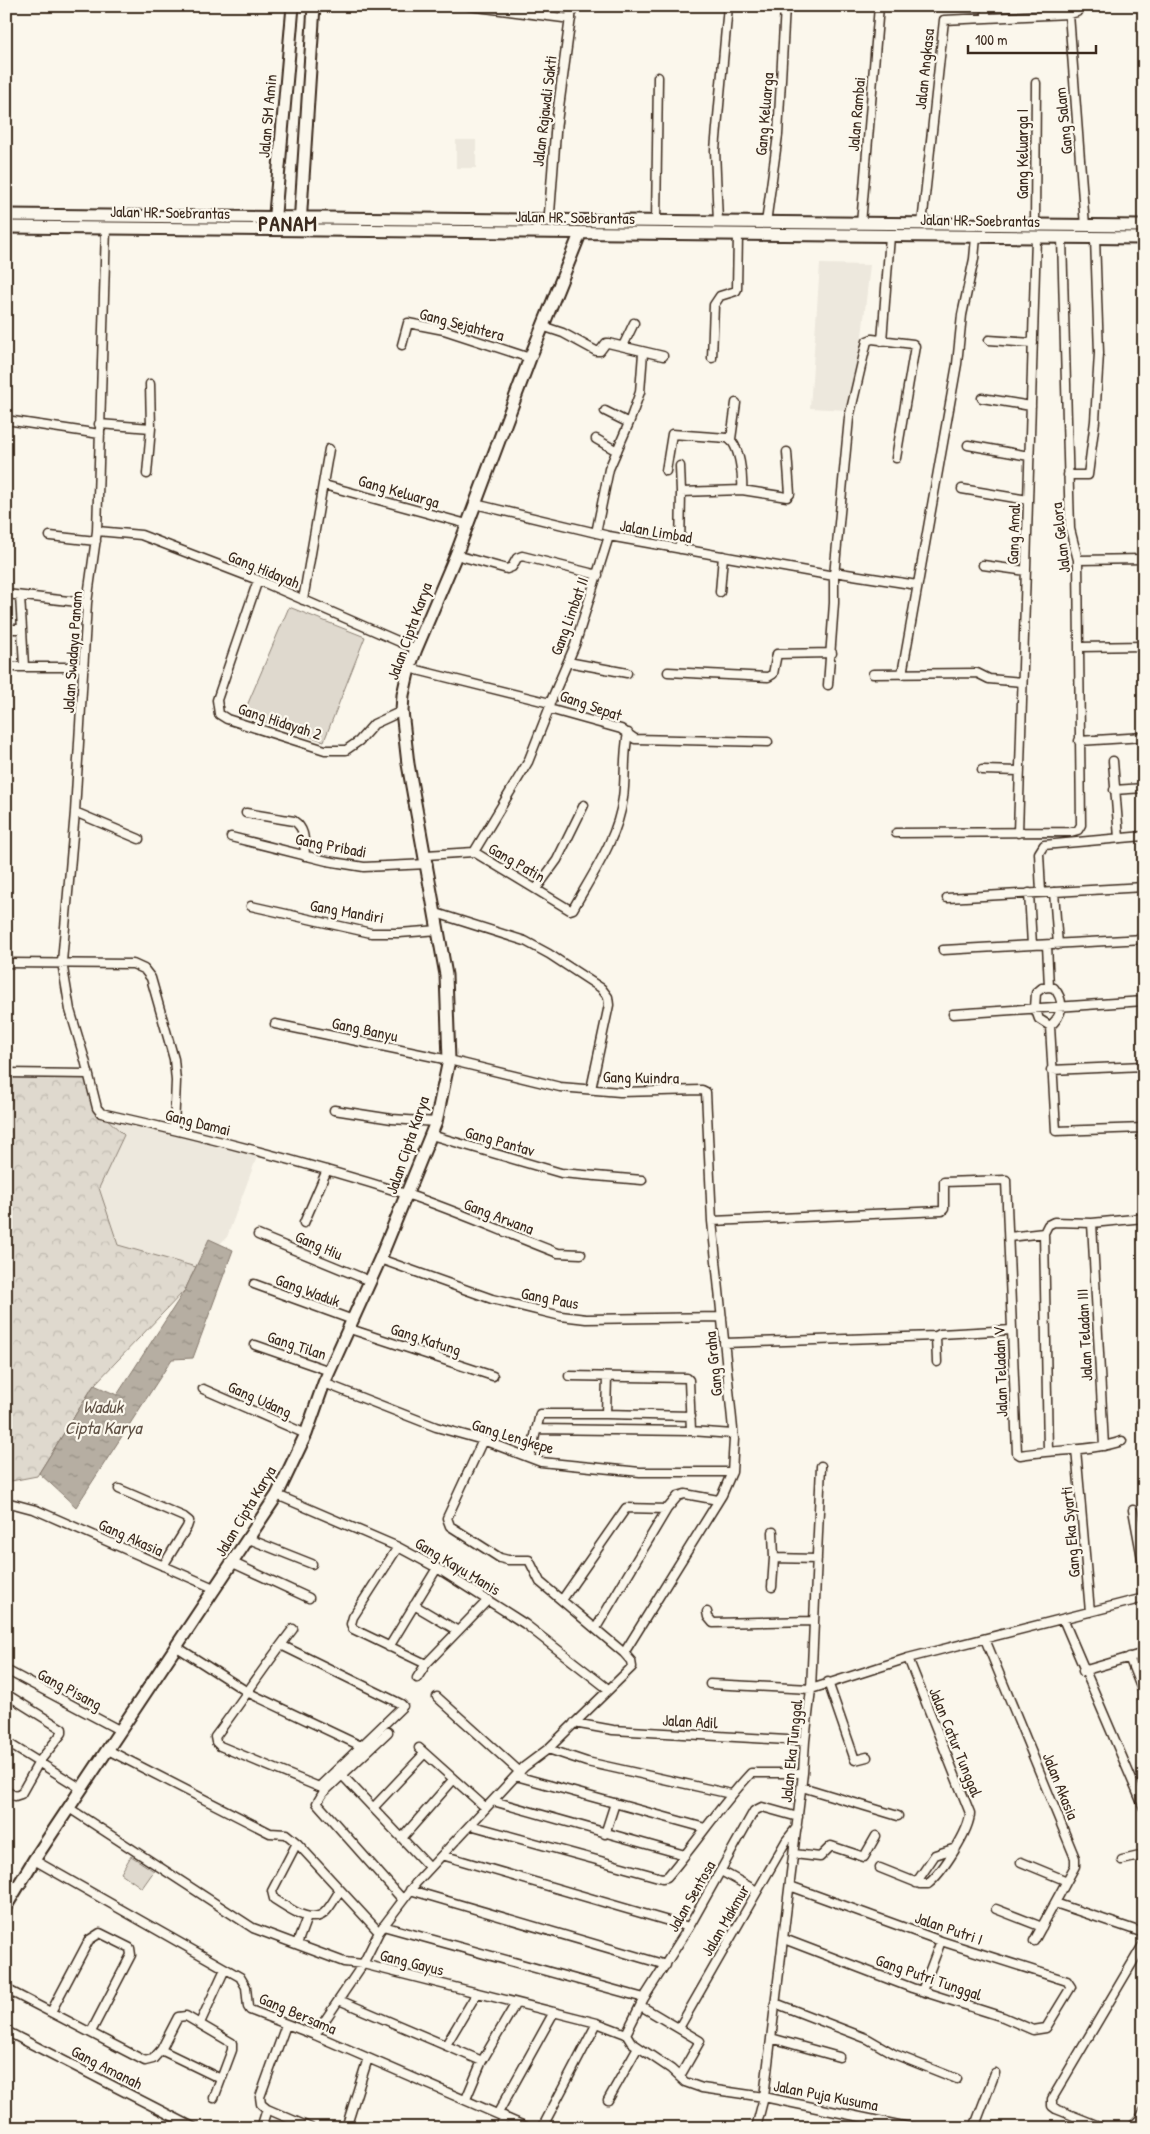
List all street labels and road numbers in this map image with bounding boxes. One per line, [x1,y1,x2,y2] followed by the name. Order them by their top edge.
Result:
[909,28,939,110] street label: Jalan Angkasa
[526,54,562,168] street label: Jalan Rajawali Sakti
[749,72,779,156] street label: Gang Keluarga
[252,73,282,159] street label: Jalan SM Amin
[842,76,870,152] street label: Jalan Rambai
[1049,86,1077,155] street label: Gang Salam
[1011,109,1033,199] street label: Gang Keluarga I
[110,200,230,224] street label: Jalan HR. Soebrantas
[515,205,635,229] street label: Jalan HR. Soebrantas
[920,208,1040,232] street label: Jalan HR. Soebrantas
[417,302,507,346] street label: Gang Sejahtera
[356,469,442,513] street label: Gang Keluarga
[1001,502,1025,565] street label: Gang Amal
[1045,502,1075,574] street label: Jalan Gelora
[618,514,694,548] street label: Jalan Limbad
[225,545,303,593] street label: Gang Hidayah
[545,574,593,658] street label: Gang Limbat II
[381,579,437,683] street label: Jalan Cipta Karya
[57,590,87,714] street label: Jalan Swadaya Panam
[557,684,625,726] street label: Gang Sepat
[235,697,325,745] street label: Gang Hidayah 2
[294,827,368,863] street label: Gang Pribadi
[485,837,549,887] street label: Gang Patin
[308,894,386,928] street label: Gang Mandiri
[330,1011,401,1047] street label: Gang Banyu
[603,1065,679,1089] street label: Gang Kuindra
[380,1093,434,1197] street label: Jalan Cipta Karya
[163,1103,233,1141] street label: Gang Damai
[463,1121,538,1162] street label: Gang Pantav
[461,1193,537,1239] street label: Gang Arwana
[292,1225,347,1265] street label: Gang Hiu
[273,1268,344,1312] street label: Gang Waduk
[519,1282,581,1314] street label: Gang Paus
[1071,1288,1097,1382] street label: Jalan Teladan III
[388,1317,464,1361] street label: Gang Katung
[265,1325,329,1365] street label: Gang Tilan
[987,1326,1013,1418] street label: Jalan Teladan V
[699,1330,727,1398] street label: Gang Graha
[225,1375,295,1423] street label: Gang Udang
[469,1413,557,1459] street label: Gang Lengkepe
[209,1462,281,1560] street label: Jalan Cipta Karya
[1055,1486,1085,1578] street label: Gang Eka Syarti
[95,1513,167,1561] street label: Gang Akasia
[411,1532,505,1600] street label: Gang Kayu Manis
[34,1663,106,1715] street label: Gang Pisang
[924,1684,988,1801] street label: Jalan Catur Tunggal
[775,1698,807,1803] street label: Jalan Eka Tunggal
[662,1709,719,1733] street label: Jalan Adil
[1038,1749,1084,1823] street label: Jalan Akasia
[662,1856,720,1936] street label: Jalan Sentosa
[696,1880,754,1960] street label: Jalan Makmur
[912,1906,986,1950] street label: Jalan Putri I
[378,1943,446,1981] street label: Gang Gayus
[873,1949,986,2006] street label: Gang Putri Tunggal
[256,1987,340,2039] street label: Gang Bersama
[68,2040,147,2094] street label: Gang Amanah
[772,2074,880,2116] street label: Jalan Puja Kusuma

